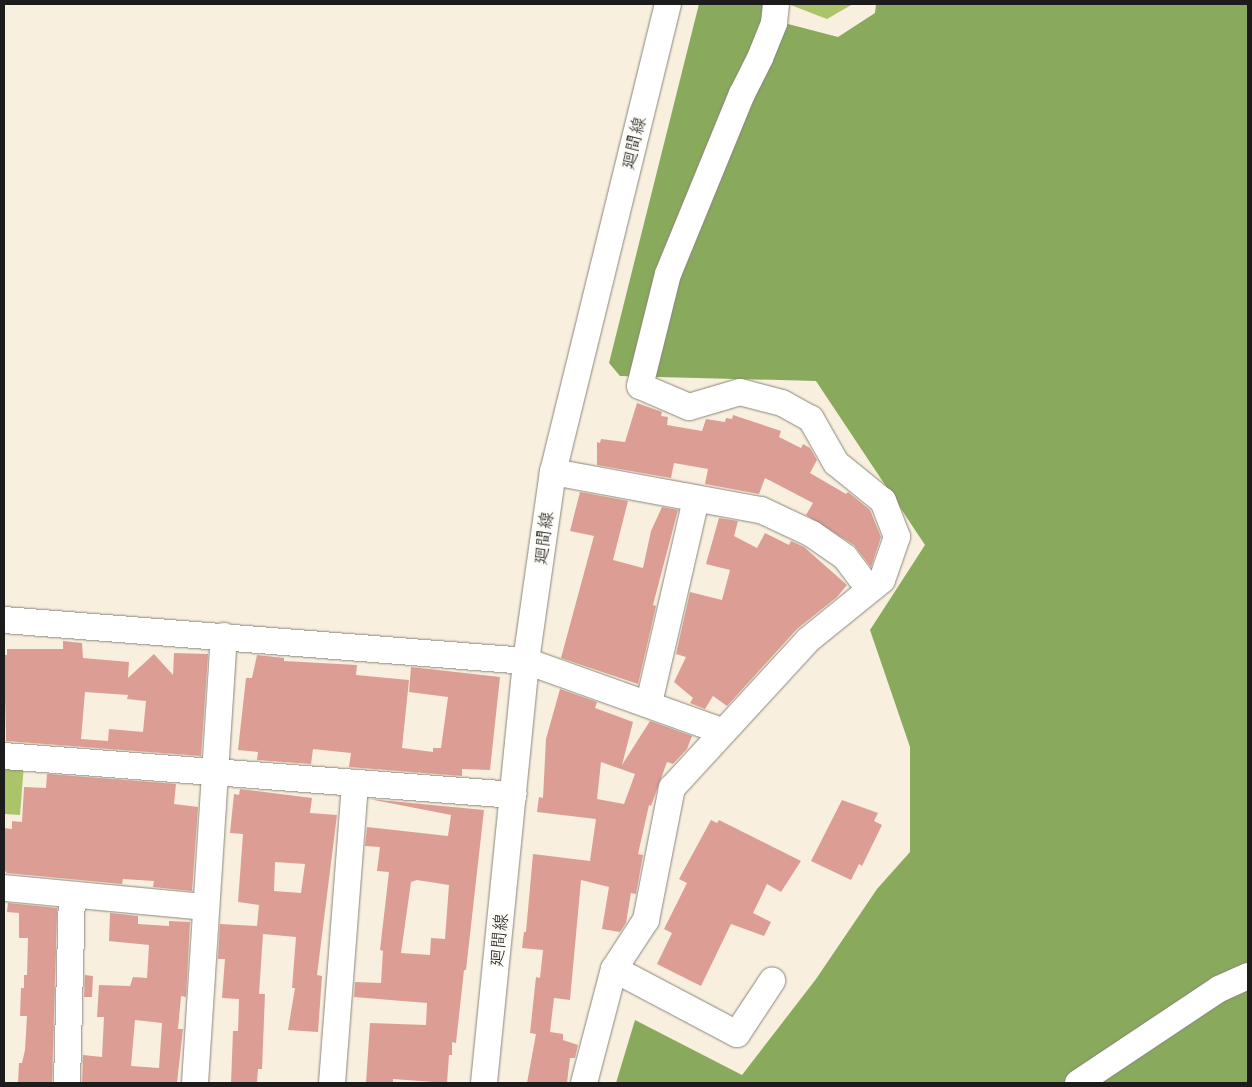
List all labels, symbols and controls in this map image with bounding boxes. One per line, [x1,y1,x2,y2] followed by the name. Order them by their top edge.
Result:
[617,114,651,172] street label: 廻間線
[530,510,558,566] street label: 廻間線
[485,912,513,968] street label: 廻間線

